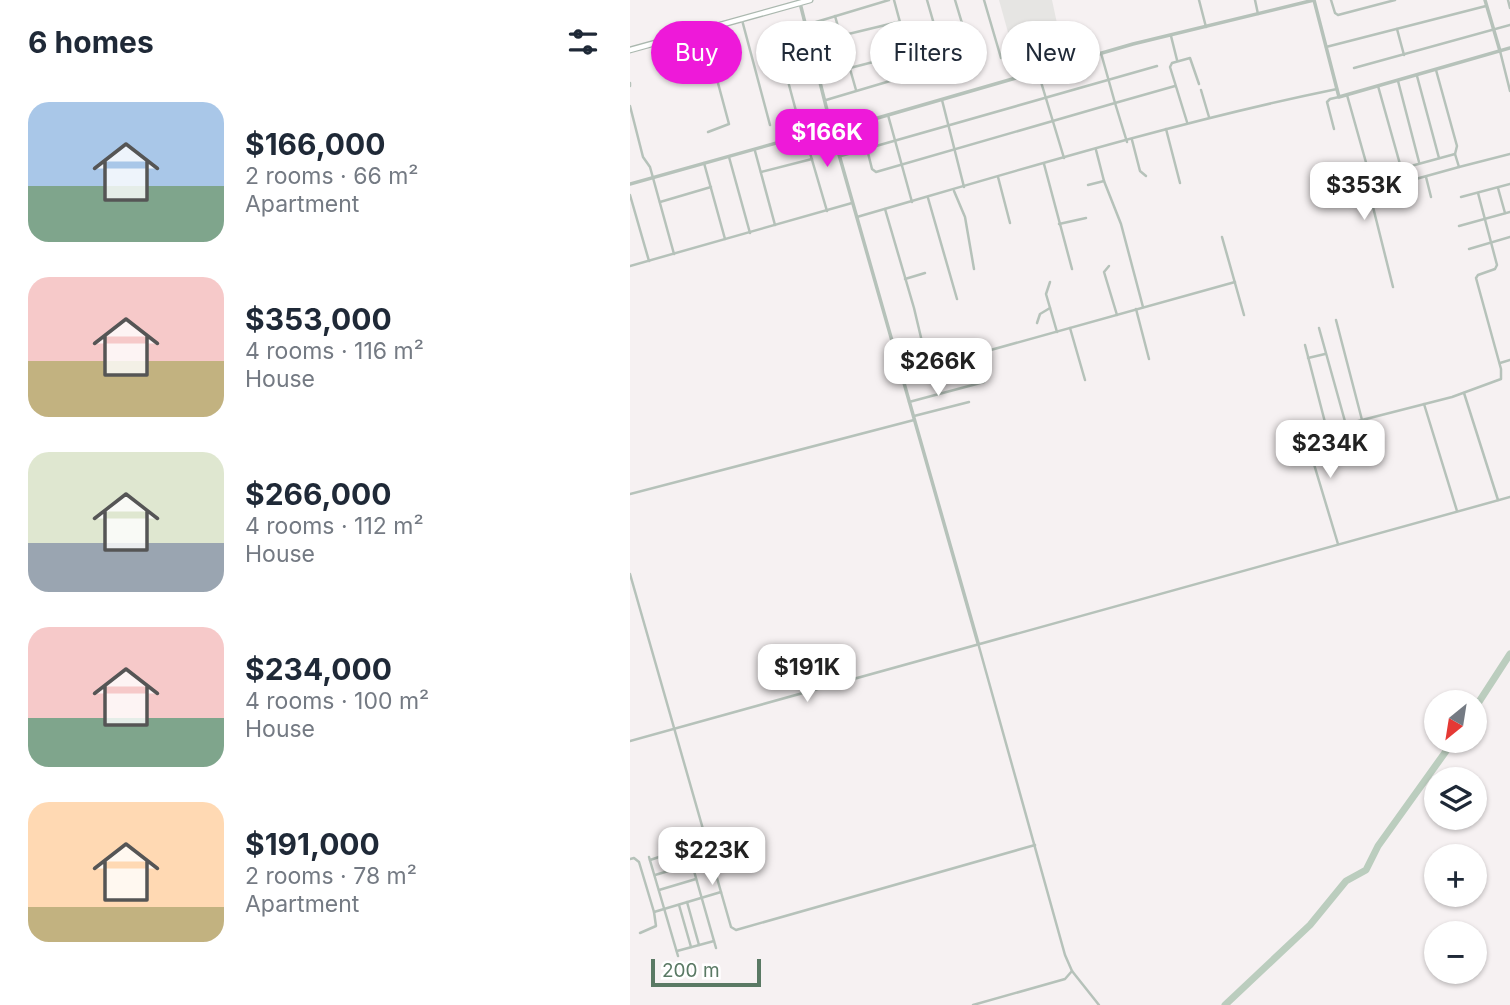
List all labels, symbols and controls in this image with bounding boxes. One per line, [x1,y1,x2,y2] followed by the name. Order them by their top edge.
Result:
[651,21,742,84] chip: Buy
[756,21,856,84] chip: Rent
[870,21,987,84] chip: Filters
[1001,21,1100,84] chip: New
[564,23,602,61] icon: filters
[28,24,154,60] text: 6 homes
[778,110,876,169] pin: $166K
[791,118,863,146] text: $166K
[245,126,385,162] text: $166,000
[84,130,168,214] icon: home
[245,162,419,190] text: 2 rooms · 66 m²
[1315,162,1413,222] pin: $353K
[1326,171,1402,199] text: $353K
[245,190,359,218] text: Apartment
[245,301,392,337] text: $353,000
[84,305,168,389] icon: home
[245,337,424,365] text: 4 rooms · 116 m²
[889,338,987,398] pin: $266K
[900,347,976,375] text: $266K
[245,365,315,393] text: House
[1281,420,1379,480] pin: $234K
[1292,429,1368,457] text: $234K
[245,476,391,512] text: $266,000
[84,480,168,564] icon: home
[245,512,424,540] text: 4 rooms · 112 m²
[245,540,315,568] text: House
[758,644,856,704] pin: $191K
[245,651,392,687] text: $234,000
[774,653,840,681] text: $191K
[84,655,168,739] icon: home
[245,687,429,715] text: 4 rooms · 100 m²
[1424,690,1488,752] north arrow
[1424,690,1487,984] map controls
[245,715,315,743] text: House
[1424,767,1487,830] button: layers
[245,826,380,862] text: $191,000
[663,828,761,887] pin: $223K
[84,830,168,914] icon: home
[674,836,750,864] text: $223K
[1424,844,1487,907] button: +
[245,862,417,890] text: 2 rooms · 78 m²
[245,890,359,918] text: Apartment
[1424,921,1487,984] button: −
[651,956,761,988] scale bar
[662,959,720,982] text: 200 m

